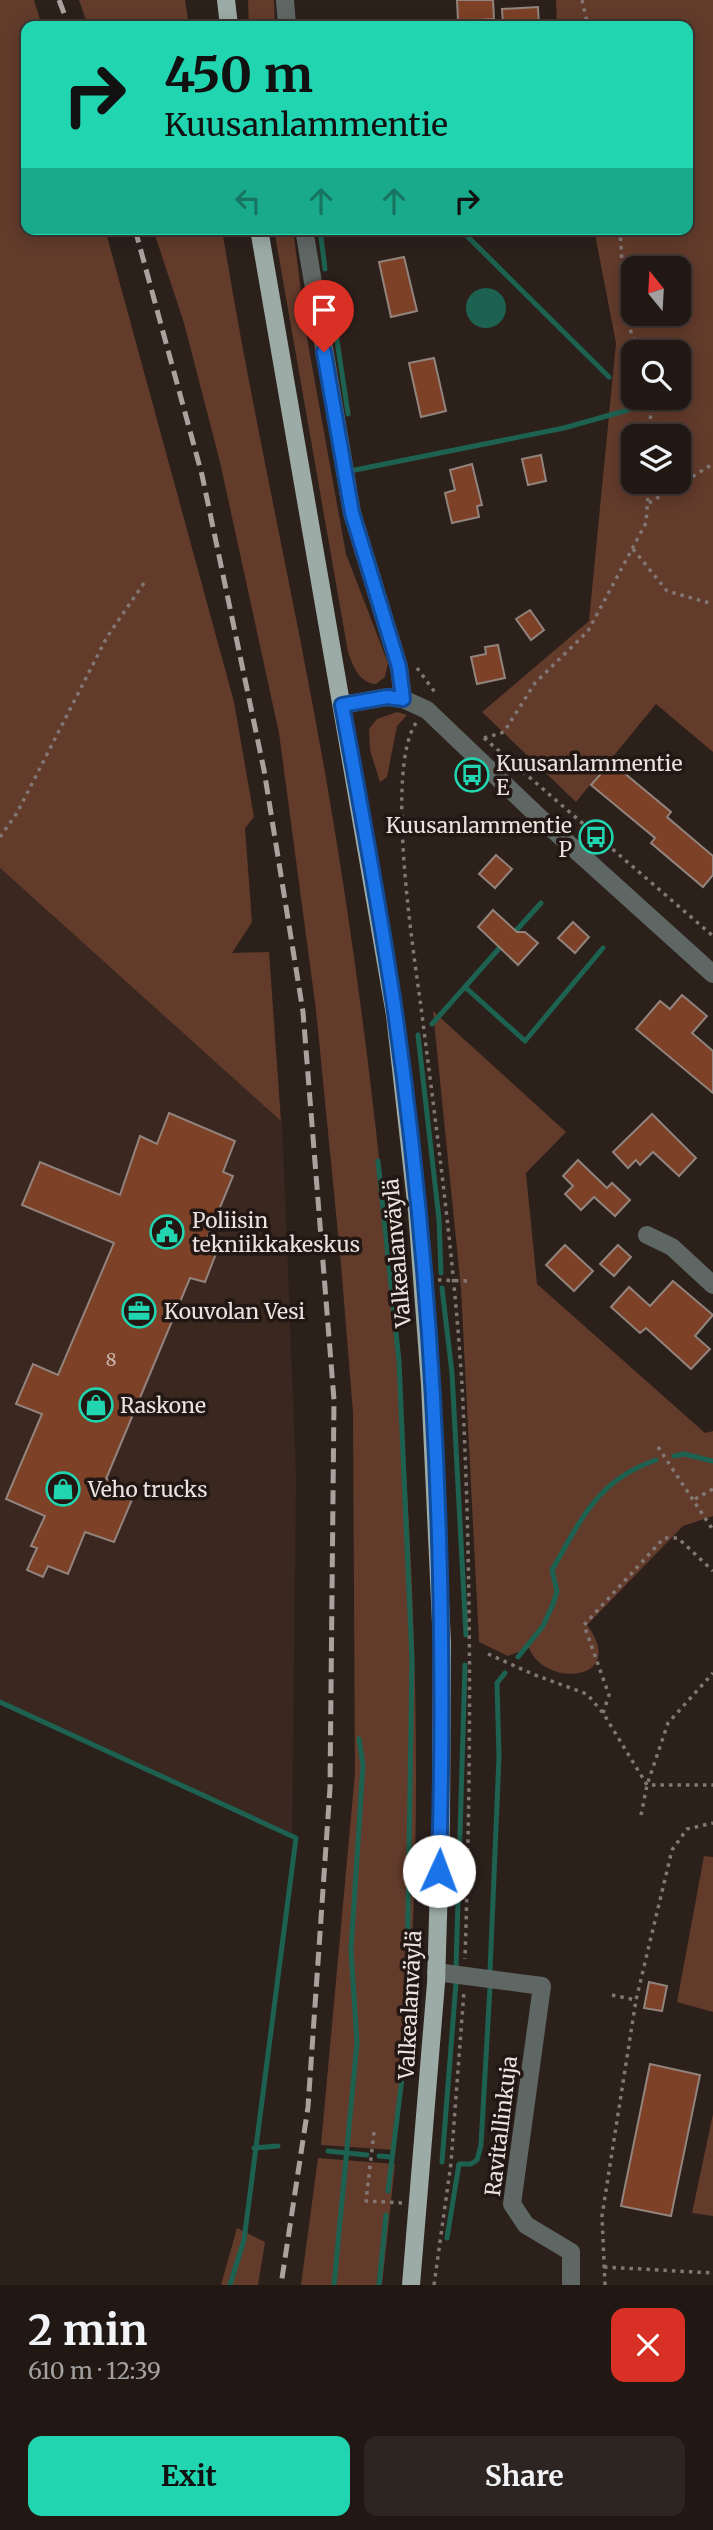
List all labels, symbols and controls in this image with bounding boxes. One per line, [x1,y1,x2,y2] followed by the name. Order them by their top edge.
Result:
[164,44,313,105] text: 450 m
[49,49,140,140] icon: right
[164,105,448,145] text: Kuusanlammentie
[229,182,267,220] icon: left
[302,182,340,220] icon: ahead
[375,182,413,220] icon: ahead
[448,182,486,220] icon: right
[621,256,691,326] north arrow
[621,256,691,494] map controls
[294,280,354,352] pin
[305,291,343,329] icon: arrive
[621,340,691,410] button: search
[621,424,691,494] button: layers
[496,750,682,801] place label: Kuusanlammentie E
[453,756,491,794] bus stop icon: Kuusanlammentie E
[386,812,572,863] place label: Kuusanlammentie P
[577,818,615,856] bus stop icon: Kuusanlammentie P
[377,1177,417,1330] street label: Valkealanväylä
[192,1207,360,1258] place label: Poliisin tekniikkakeskus
[148,1213,186,1251] public building icon: Poliisin tekniikkakeskus
[120,1292,158,1330] office icon: Kouvolan Vesi
[164,1298,305,1325] place label: Kouvolan Vesi
[106,1348,116,1371] house number: 8
[77,1386,115,1424] shop icon: Raskone
[120,1392,206,1419] place label: Raskone
[44,1470,82,1508] shop icon: Veho trucks
[87,1476,207,1503] place label: Veho trucks
[402,1834,476,1908] position arrow
[393,1930,427,2081] street label: Valkealanväylä
[479,2054,523,2198] street label: Ravitallinkuja
[28,2304,148,2356] text: 2 min
[611,2308,685,2382] button: close
[28,2356,161,2385] text: 610 m · 12:39
[28,2436,350,2516] button: Exit
[364,2436,685,2516] button: Share

